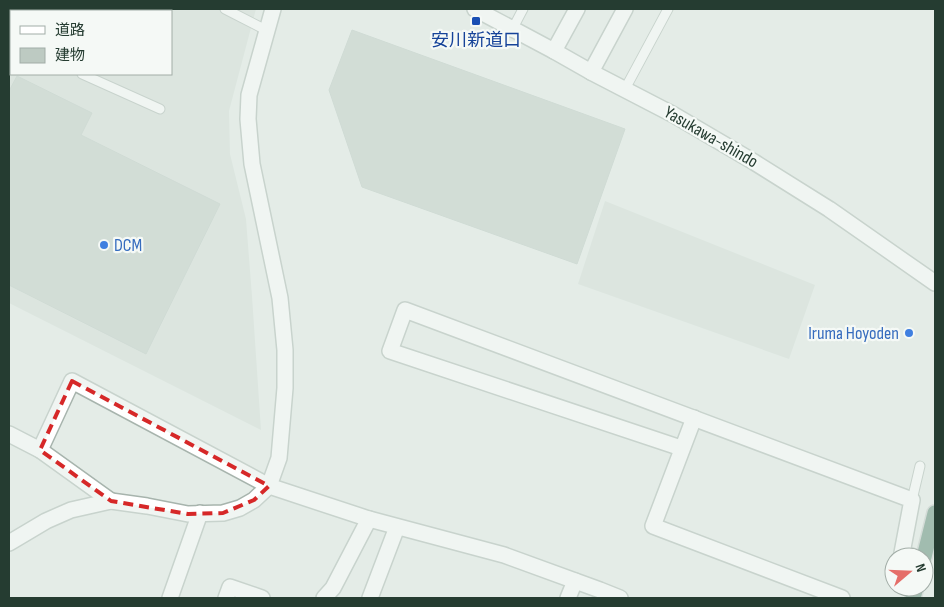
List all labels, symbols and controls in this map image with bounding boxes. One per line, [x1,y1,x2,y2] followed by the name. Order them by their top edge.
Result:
[10,10,172,75] legend
[470,15,482,27] marker: 安川新道口
[55,21,85,40] text: 道路
[431,30,521,51] place label: 安川新道口
[55,46,85,65] text: 建物
[660,102,762,172] street label: Yasukawa-shindo
[114,235,142,256] place label: DCM
[98,239,110,251] marker: DCM
[808,323,899,344] place label: Iruma Hoyoden
[903,327,915,339] marker: Iruma Hoyoden
[884,547,934,597] north arrow
[912,562,930,574] text: N

